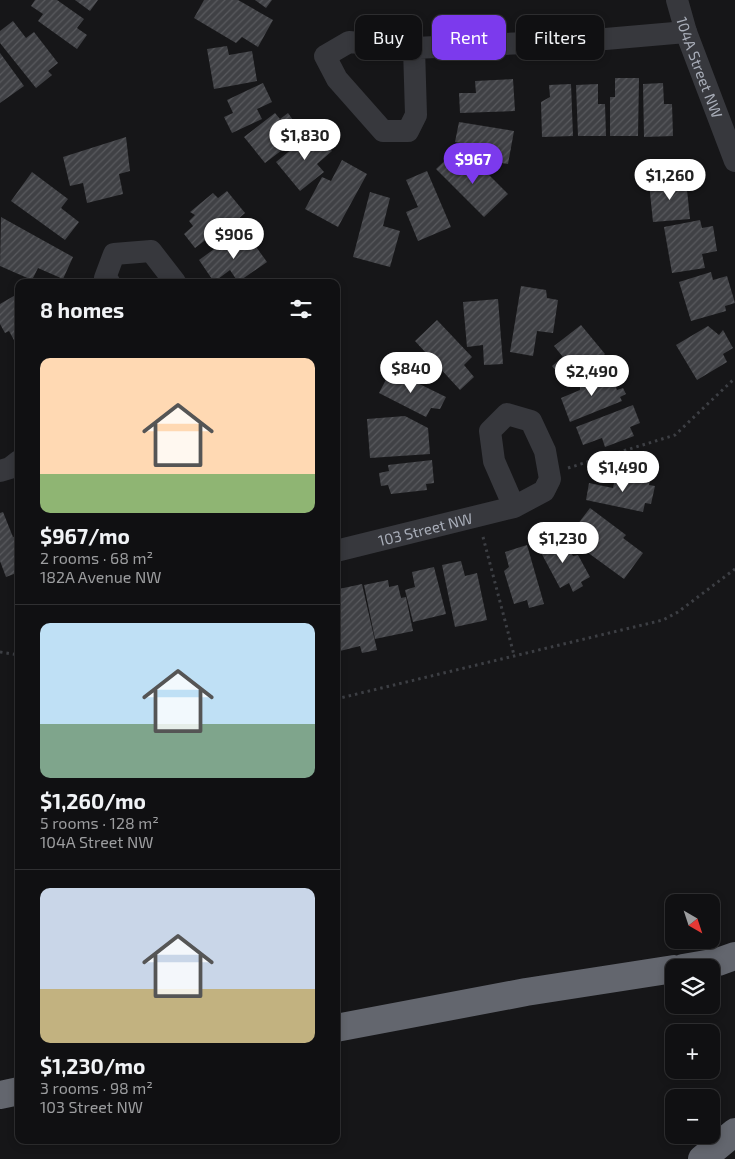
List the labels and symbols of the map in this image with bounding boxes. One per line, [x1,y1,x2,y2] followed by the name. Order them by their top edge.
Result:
[673,15,727,120] street label: 104A Street NW
[264,119,346,161] pin: $1,830
[443,142,503,185] pin: $967
[629,158,711,201] pin: $1,260
[204,218,264,260] pin: $906
[381,352,441,394] pin: $840
[551,354,633,397] pin: $2,490
[582,450,664,493] pin: $1,490
[376,509,474,549] street label: 103 Street NW
[522,522,604,564] pin: $1,230
[665,894,720,949] north arrow

